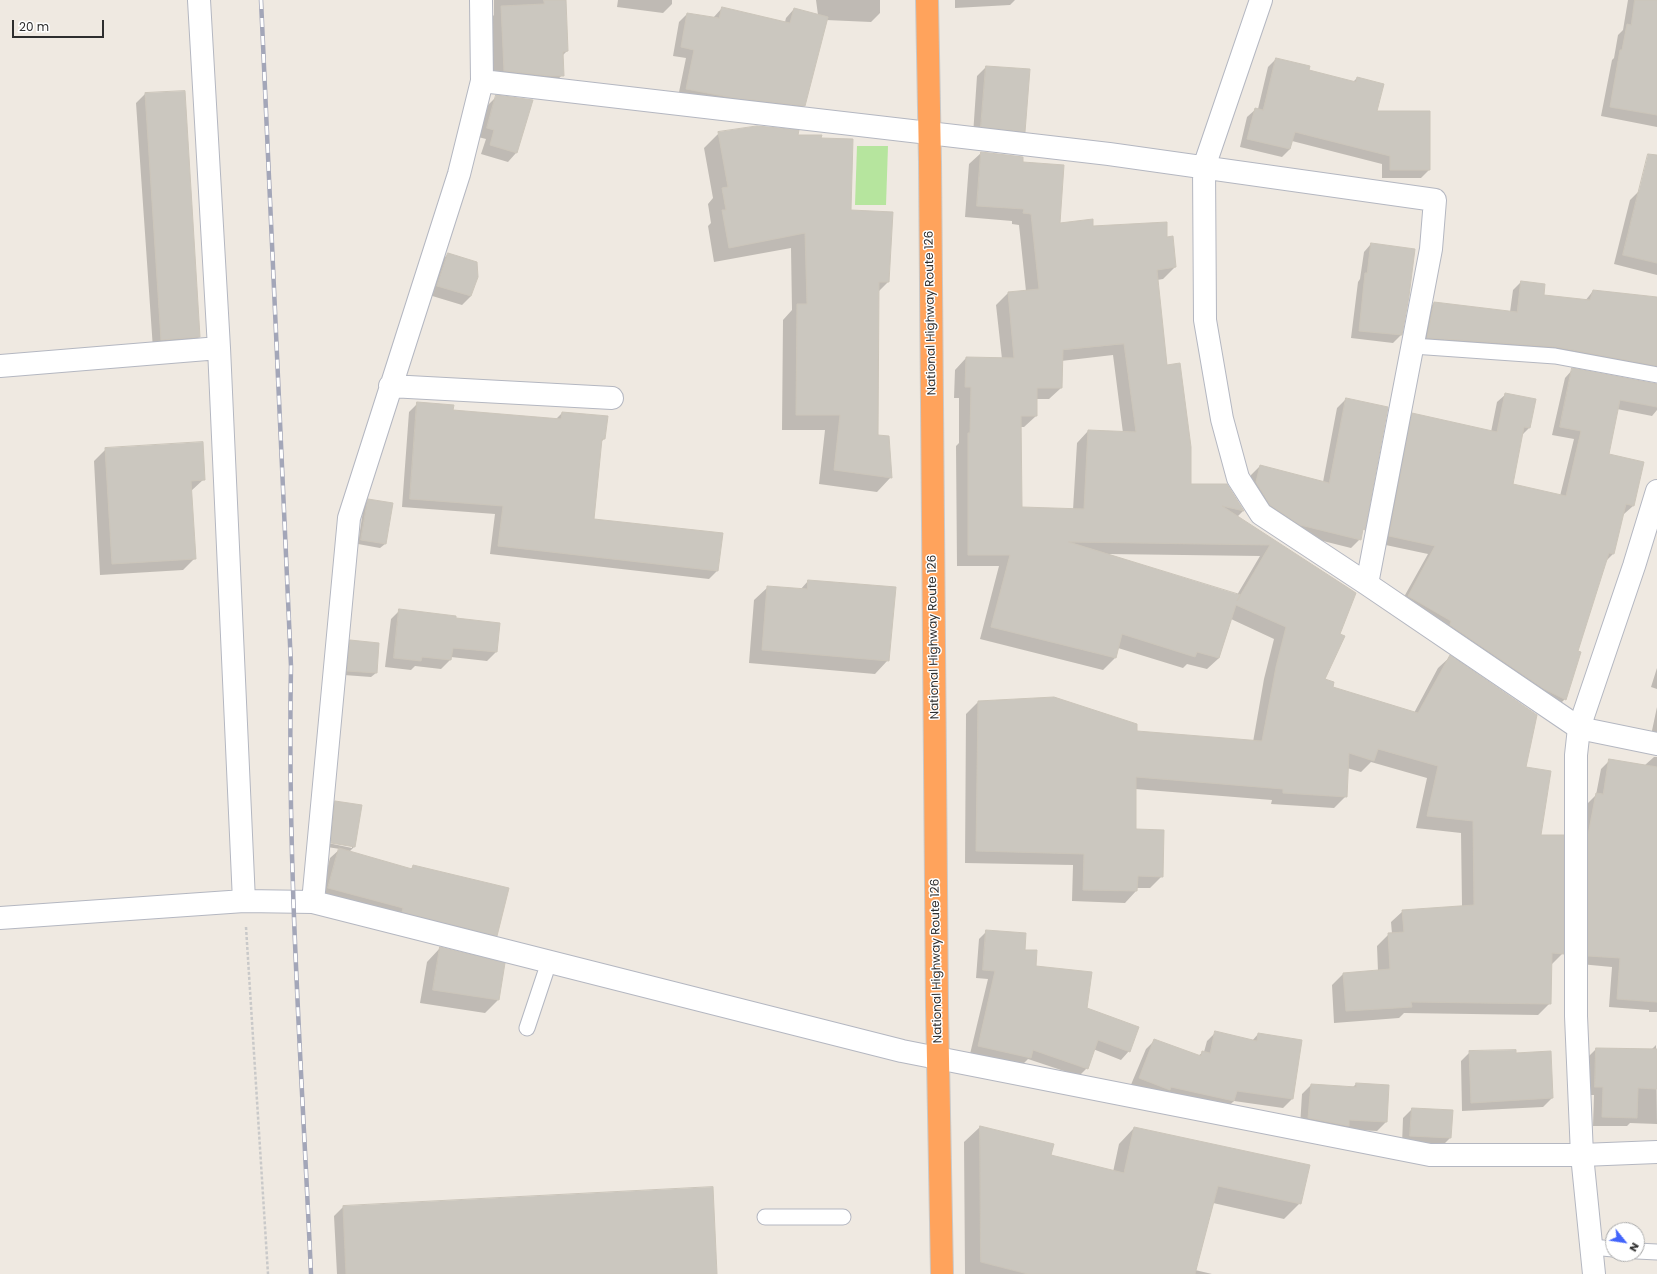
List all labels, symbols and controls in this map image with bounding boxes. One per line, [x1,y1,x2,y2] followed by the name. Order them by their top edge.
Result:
[14,12,106,38] scale bar
[19,18,49,35] text: 20 m
[922,231,940,395] street label: National Highway Route 126
[925,555,943,719] street label: National Highway Route 126
[928,879,946,1043] street label: National Highway Route 126
[1605,1222,1645,1262] north arrow
[1626,1240,1644,1255] text: N

